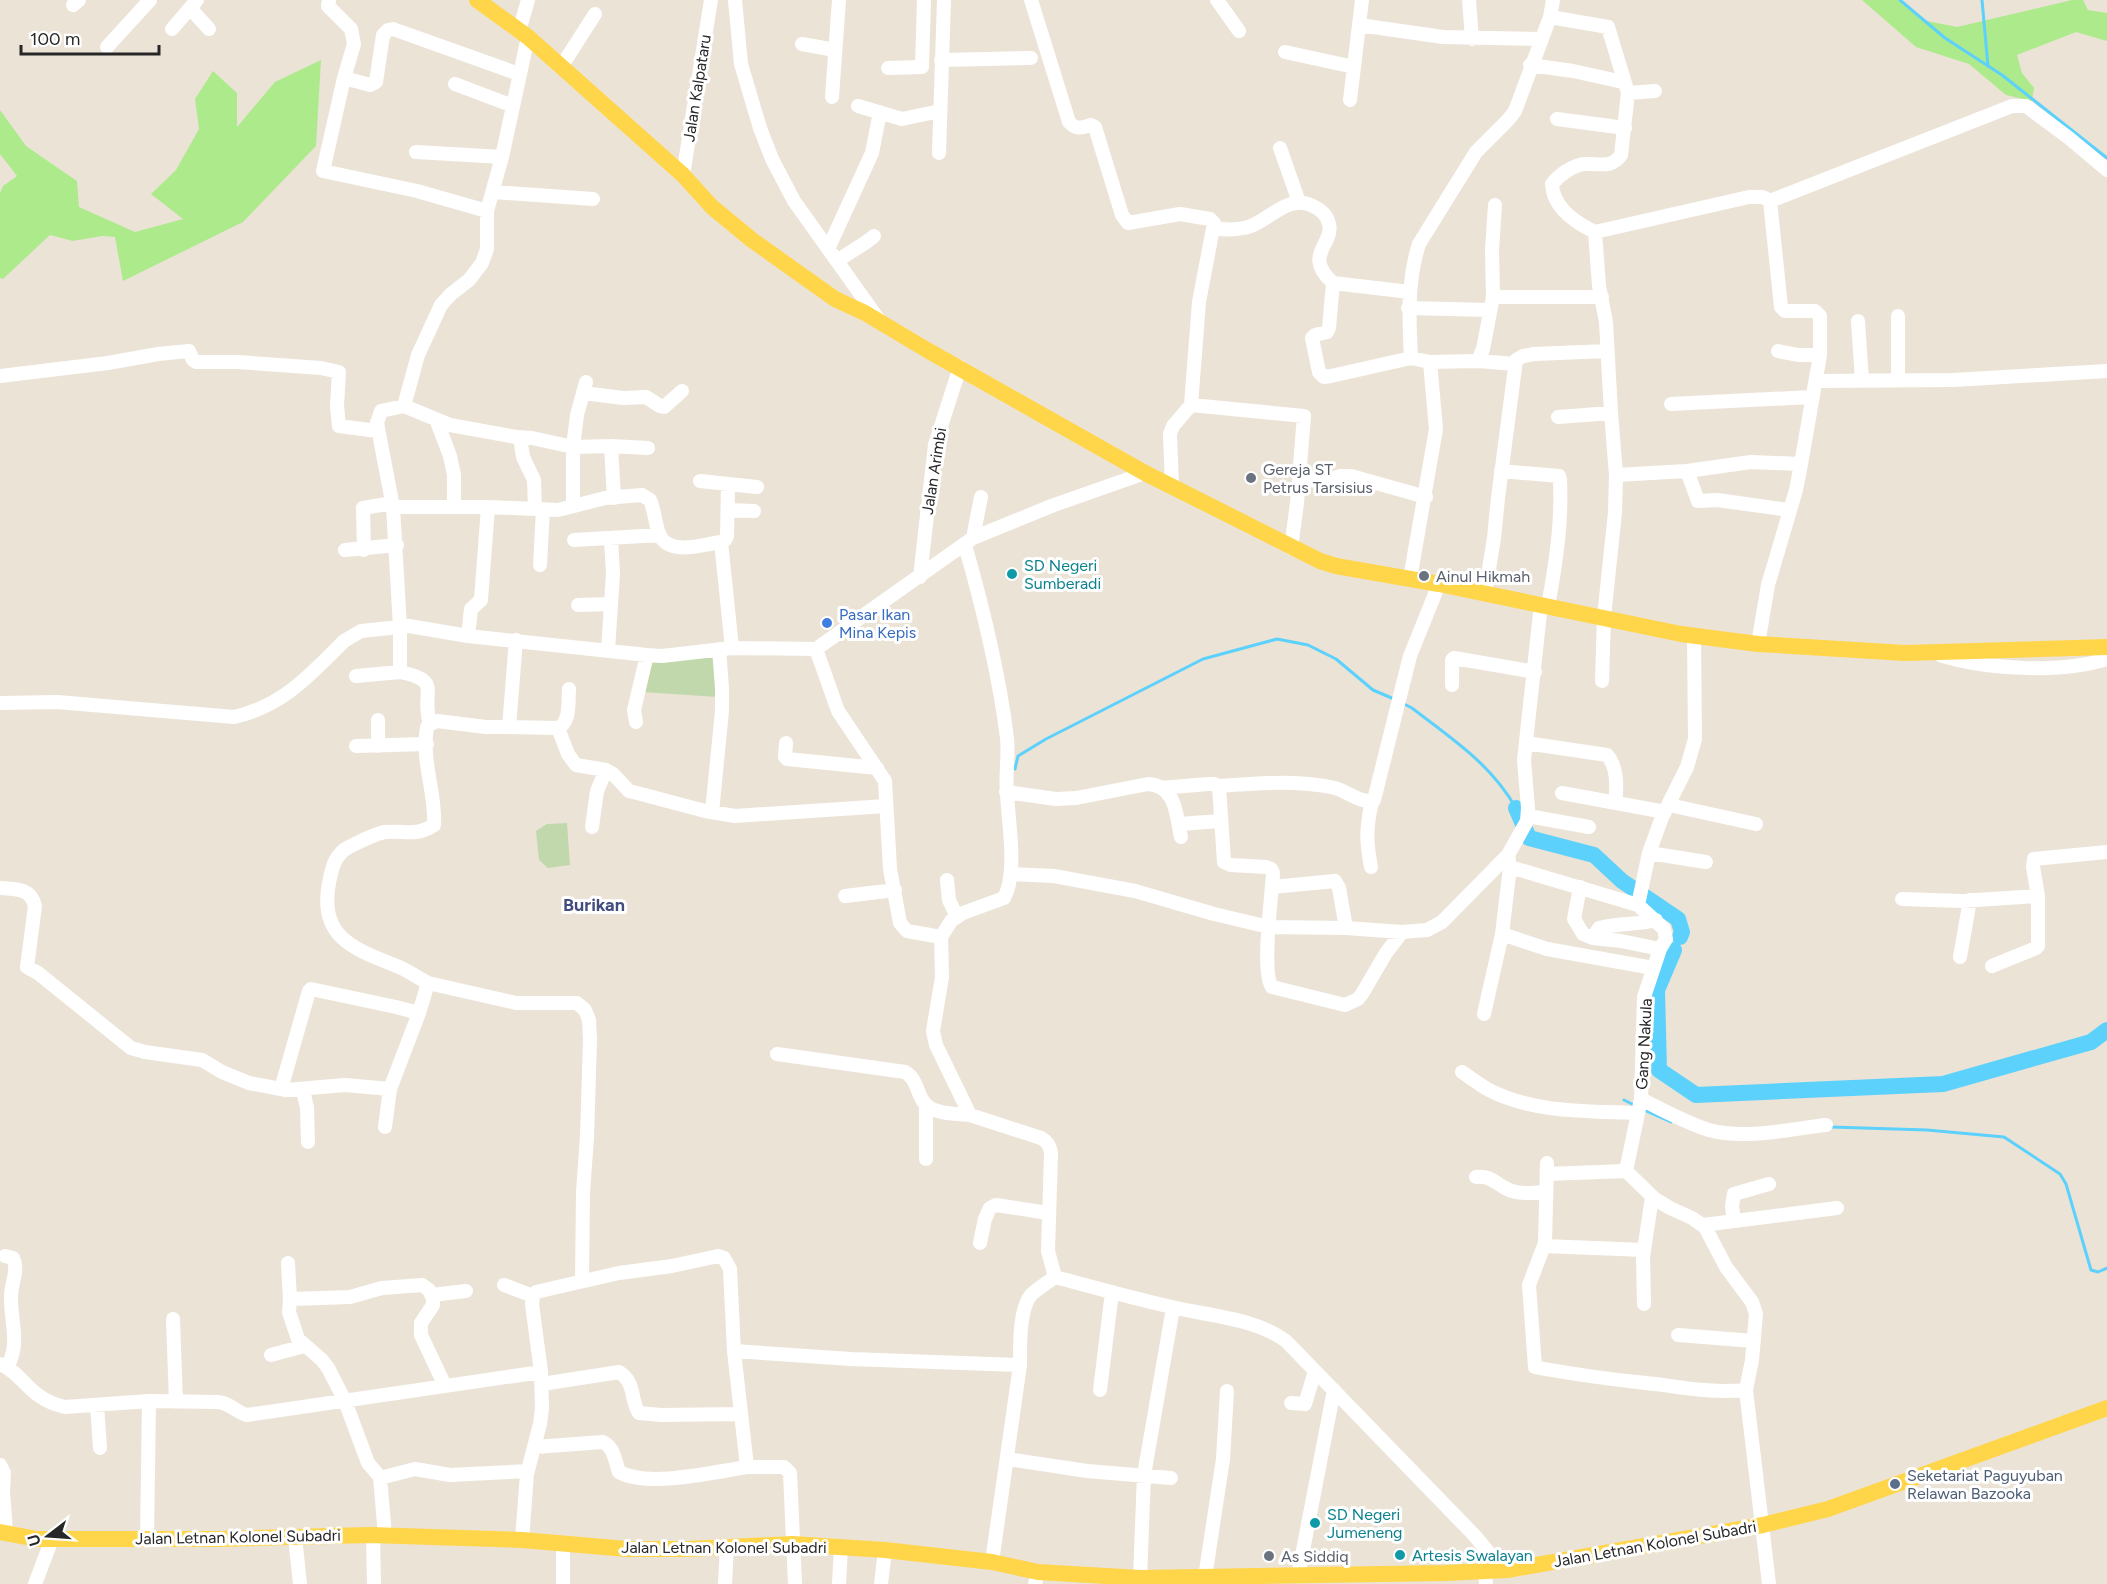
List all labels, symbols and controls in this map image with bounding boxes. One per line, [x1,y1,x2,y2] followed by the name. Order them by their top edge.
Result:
[21,18,159,56] scale bar
[30,28,80,50] text: 100 m
[679,33,715,143] street label: Jalan Kalpataru
[918,426,950,516] street label: Jalan Arimbi
[1263,460,1373,497] place label: Gereja ST Petrus Tarsisius
[1244,471,1258,485] marker: Gereja ST Petrus Tarsisius
[1024,556,1101,593] place label: SD Negeri Sumberadi
[1005,567,1019,581] marker: SD Negeri Sumberadi
[1436,567,1530,586] place label: Ainul Hikmah
[1417,569,1431,583] marker: Ainul Hikmah
[839,605,916,642] place label: Pasar Ikan Mina Kepis
[820,616,834,630] marker: Pasar Ikan Mina Kepis
[563,894,625,916] district label: Burikan
[1632,998,1656,1090] street label: Gang Nakula
[1907,1466,2063,1503] place label: Seketariat Paguyuban Relawan Bazooka
[1888,1477,1902,1491] marker: Seketariat Paguyuban Relawan Bazooka
[1327,1505,1403,1542] place label: SD Negeri Jumeneng
[18,1506,78,1566] north arrow
[1308,1516,1322,1530] marker: SD Negeri Jumeneng
[1552,1517,1758,1571] street label: Jalan Letnan Kolonel Subadri
[135,1526,341,1548] street label: Jalan Letnan Kolonel Subadri
[23,1532,45,1548] text: U
[621,1538,827,1557] street label: Jalan Letnan Kolonel Subadri
[1412,1546,1533,1565] place label: Artesis Swalayan
[1281,1547,1349,1566] place label: As Siddiq
[1393,1548,1407,1562] marker: Artesis Swalayan
[1262,1549,1276,1563] marker: As Siddiq

